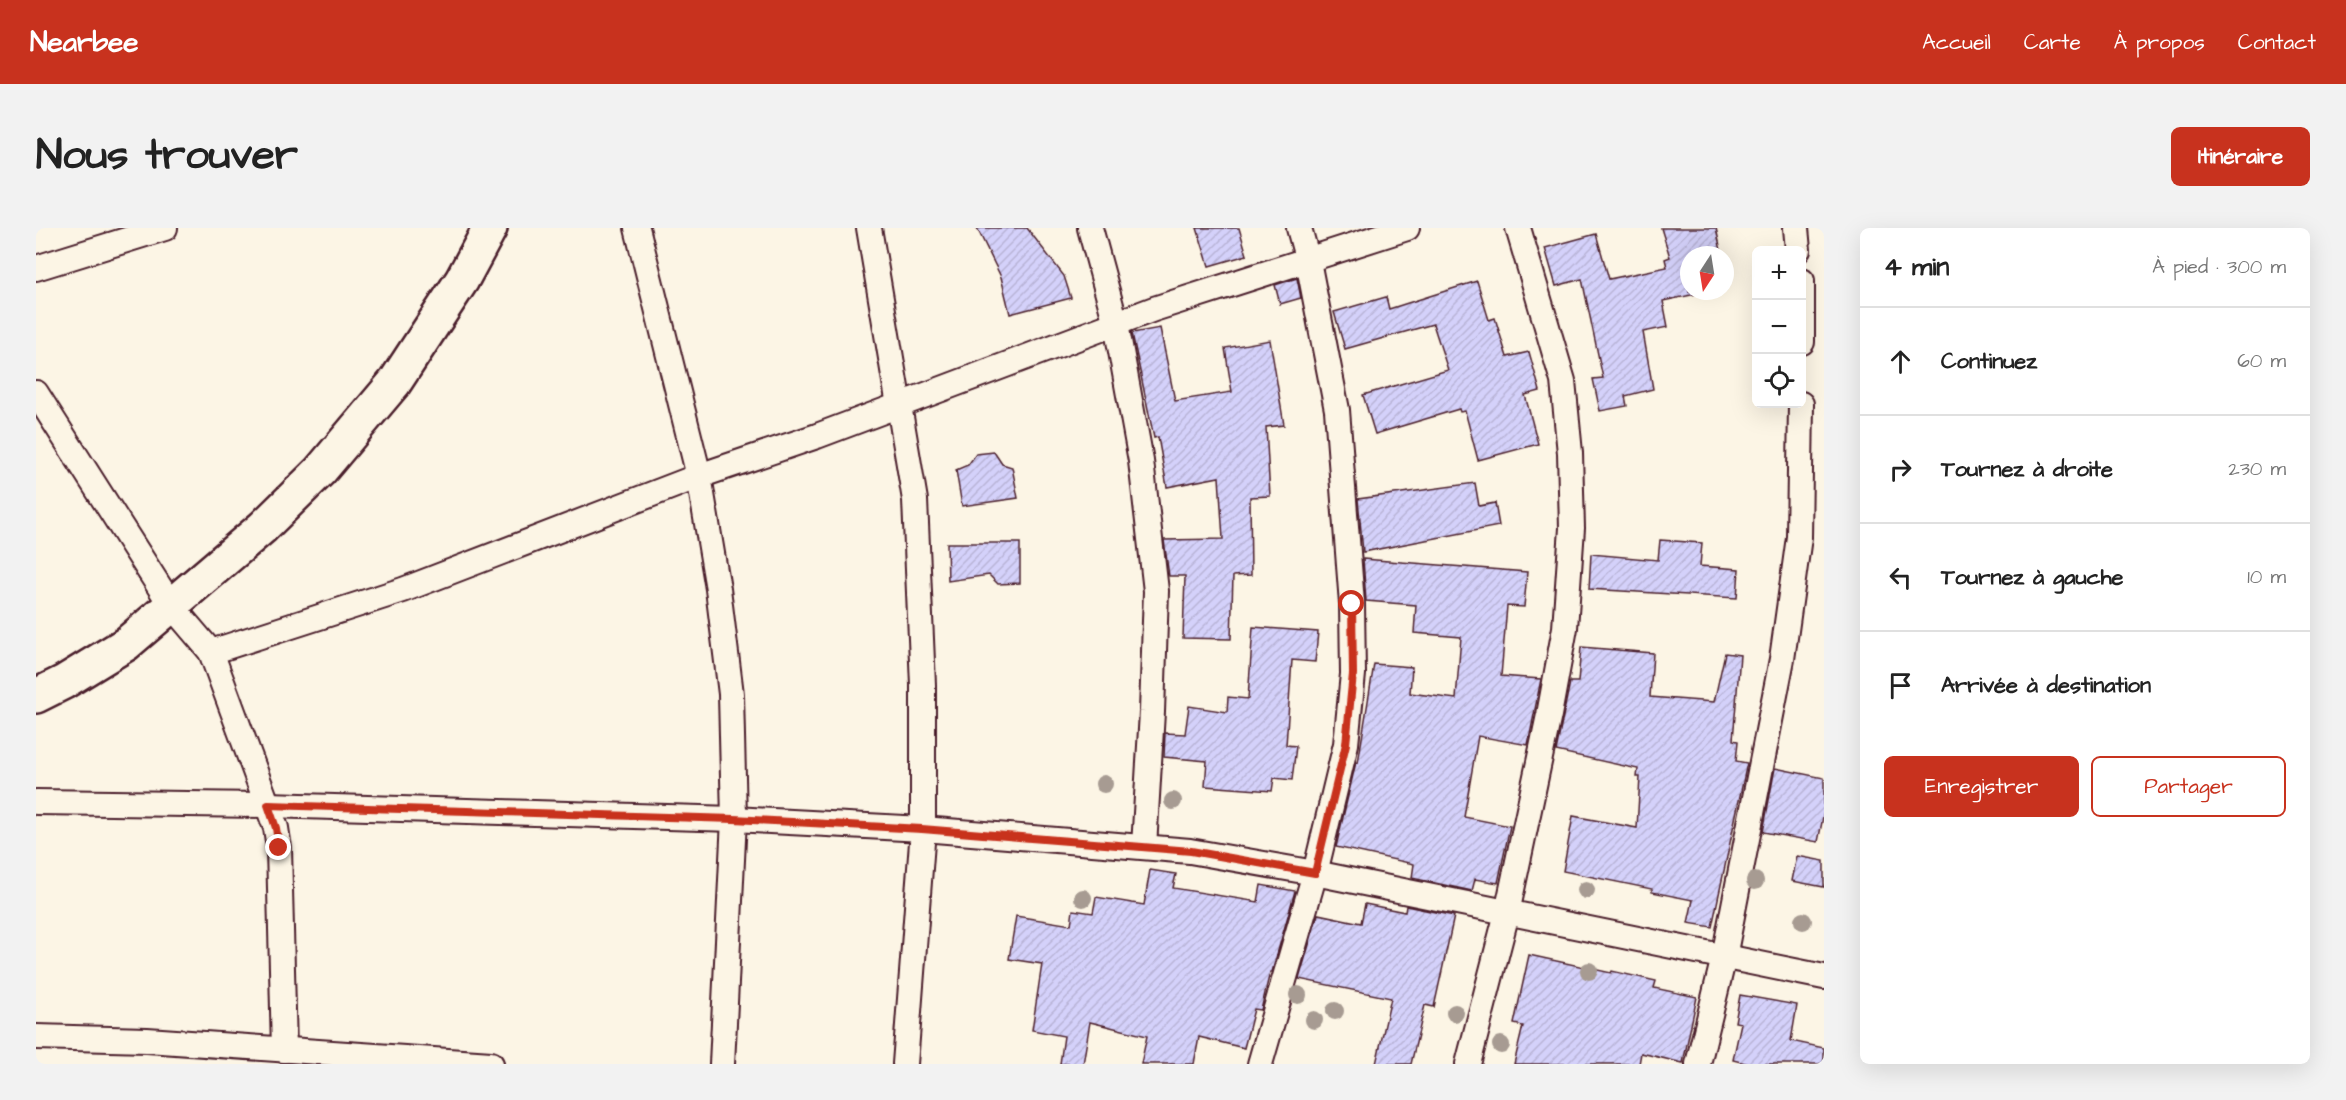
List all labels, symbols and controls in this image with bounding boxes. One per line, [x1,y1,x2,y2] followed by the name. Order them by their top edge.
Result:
[30,23,138,62] text: Nearbee
[1922,28,1991,57] text: Accueil
[2024,28,2081,57] text: Carte
[2114,28,2205,57] text: À propos
[2238,28,2316,57] text: Contact
[36,127,298,185] text: Nous trouver
[2171,127,2310,186] button: Itinéraire
[1680,246,1734,300] north arrow
[1752,246,1806,408] map controls
[1752,246,1806,300] button: +
[1884,249,1949,285] text: 4 min
[2152,253,2286,281] text: À pied · 300 m
[1752,300,1806,354] button: −
[1884,345,1917,378] icon: ahead
[1941,346,2037,377] text: Continuez
[2237,347,2286,375] text: 60 m
[1752,354,1806,408] button: locate
[1884,453,1917,486] icon: right
[1941,454,2113,485] text: Tournez à droite
[2228,455,2286,483] text: 230 m
[1884,561,1917,594] icon: left
[1941,562,2123,593] text: Tournez à gauche
[2247,563,2286,591] text: 10 m
[1338,590,1364,616] route start
[1884,669,1917,702] icon: arrive
[1941,670,2151,701] text: Arrivée à destination
[1884,756,2079,817] button: Enregistrer
[2091,756,2286,817] button: Partager
[265,834,291,860] route end

